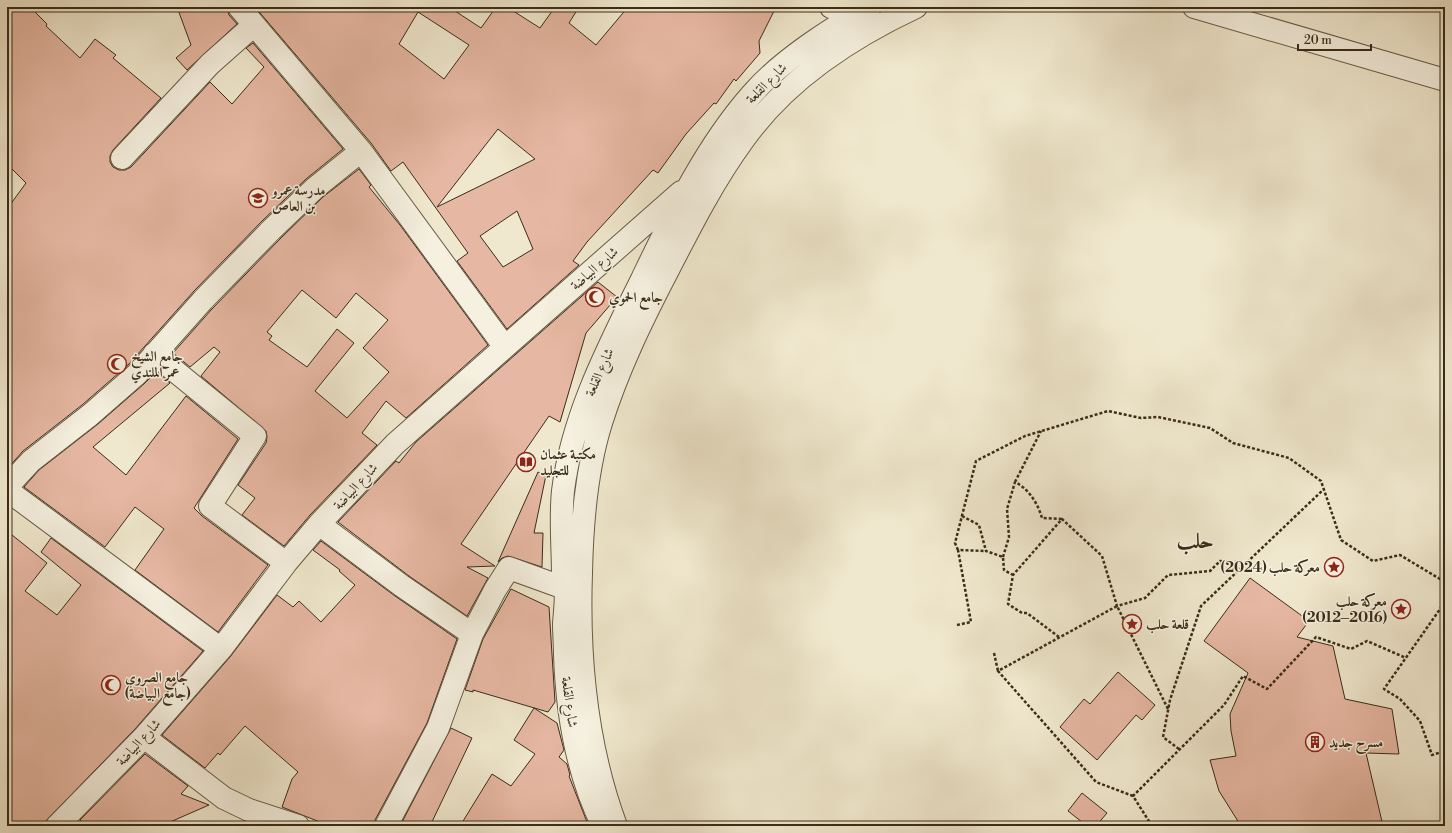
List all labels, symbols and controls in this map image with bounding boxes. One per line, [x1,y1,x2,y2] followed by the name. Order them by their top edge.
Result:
[1298,26,1371,52] scale bar
[1304,33,1332,48] text: 20 m
[742,59,793,110] street label: شارع القلعة
[270,182,325,216] place label: مدرسة عمرو بن العاص
[247,187,269,209] school or university icon: مدرسة عمرو بن العاص
[567,243,624,296] street label: شارع البياضة
[584,286,606,308] mosque icon: جامع الحموي
[609,289,663,310] place label: جامع الحموي
[581,345,620,400] street label: شارع القلعة
[131,348,184,384] place label: جامع الشيخ عمر الملندي
[106,353,128,375] mosque icon: جامع الشيخ عمر الملندي
[540,446,596,480] place label: مكتبة عثمان للتجليد
[515,451,537,473] library icon: مكتبة عثمان للتجليد
[329,459,384,515] street label: شارع البياضة
[1176,528,1214,555] district label: حلب
[1323,556,1345,578] place icon: معركة حلب (2024)
[1221,558,1320,577] place label: معركة حلب (2024)
[1302,592,1387,627] place label: معركة حلب (2012–2016)
[1390,598,1412,620] place icon: معركة حلب (2012–2016)
[1121,613,1143,635] place icon: قلعة حلب
[1146,616,1189,634] place label: قلعة حلب
[125,669,191,706] place label: جامع الصروي (جامع البياضة)
[100,674,122,696] mosque icon: جامع الصروي (جامع البياضة)
[555,676,581,729] street label: شارع القلعة
[112,715,167,771] street label: شارع البياضة
[1304,731,1326,753] building icon: مسرح جديد
[1329,734,1383,755] place label: مسرح جديد

